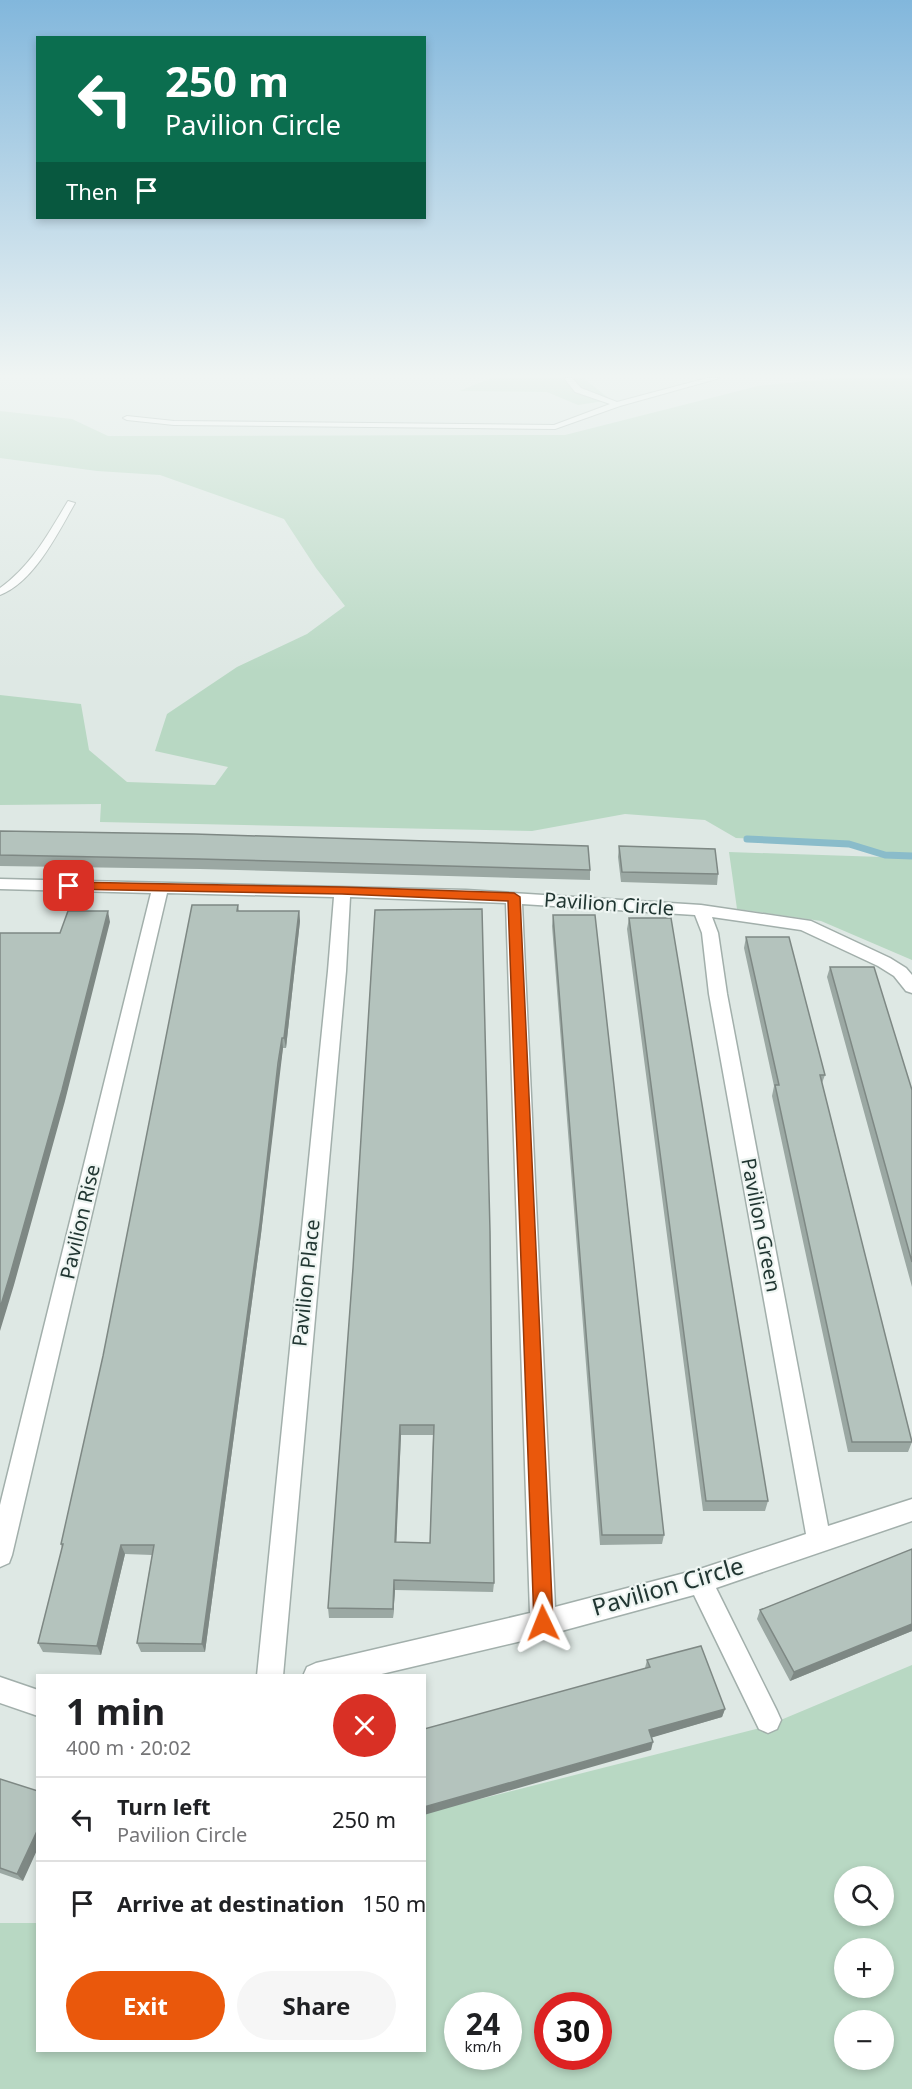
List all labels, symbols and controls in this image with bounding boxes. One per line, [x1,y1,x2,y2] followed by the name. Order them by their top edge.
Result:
[165,52,289,109] text: 250 m
[66,60,144,138] icon: left
[165,106,341,143] text: Pavilion Circle
[130,174,163,207] icon: arrive
[66,176,118,206] text: Then
[43,860,94,911] pin
[52,869,85,902] icon: arrive
[543,885,675,922] street label: Pavilion Circle
[735,1156,788,1294] street label: Pavilion Green
[53,1162,106,1282] street label: Pavilion Rise
[285,1218,326,1348] street label: Pavilion Place
[588,1548,747,1623] street label: Pavilion Circle
[511,1591,575,1655] position arrow
[66,1687,165,1736] text: 1 min
[333,1694,396,1757] button: close
[66,1734,191,1761] text: 400 m · 20:02
[117,1791,211,1821] text: Turn left
[66,1803,99,1836] icon: left
[332,1804,396,1834] text: 250 m
[117,1821,247,1848] text: Pavilion Circle
[834,1866,894,2070] map controls
[834,1866,894,1926] button: search
[66,1887,99,1920] icon: arrive
[117,1888,344,1918] text: Arrive at destination
[362,1888,426,1918] text: 150 m
[834,1938,894,1998] button: +
[66,1971,225,2040] button: Exit
[237,1971,396,2040] button: Share
[534,1992,612,2070] speed limit sign: 30
[466,2003,500,2044] text: 24
[834,2010,894,2070] button: −
[465,2036,501,2056] text: km/h

